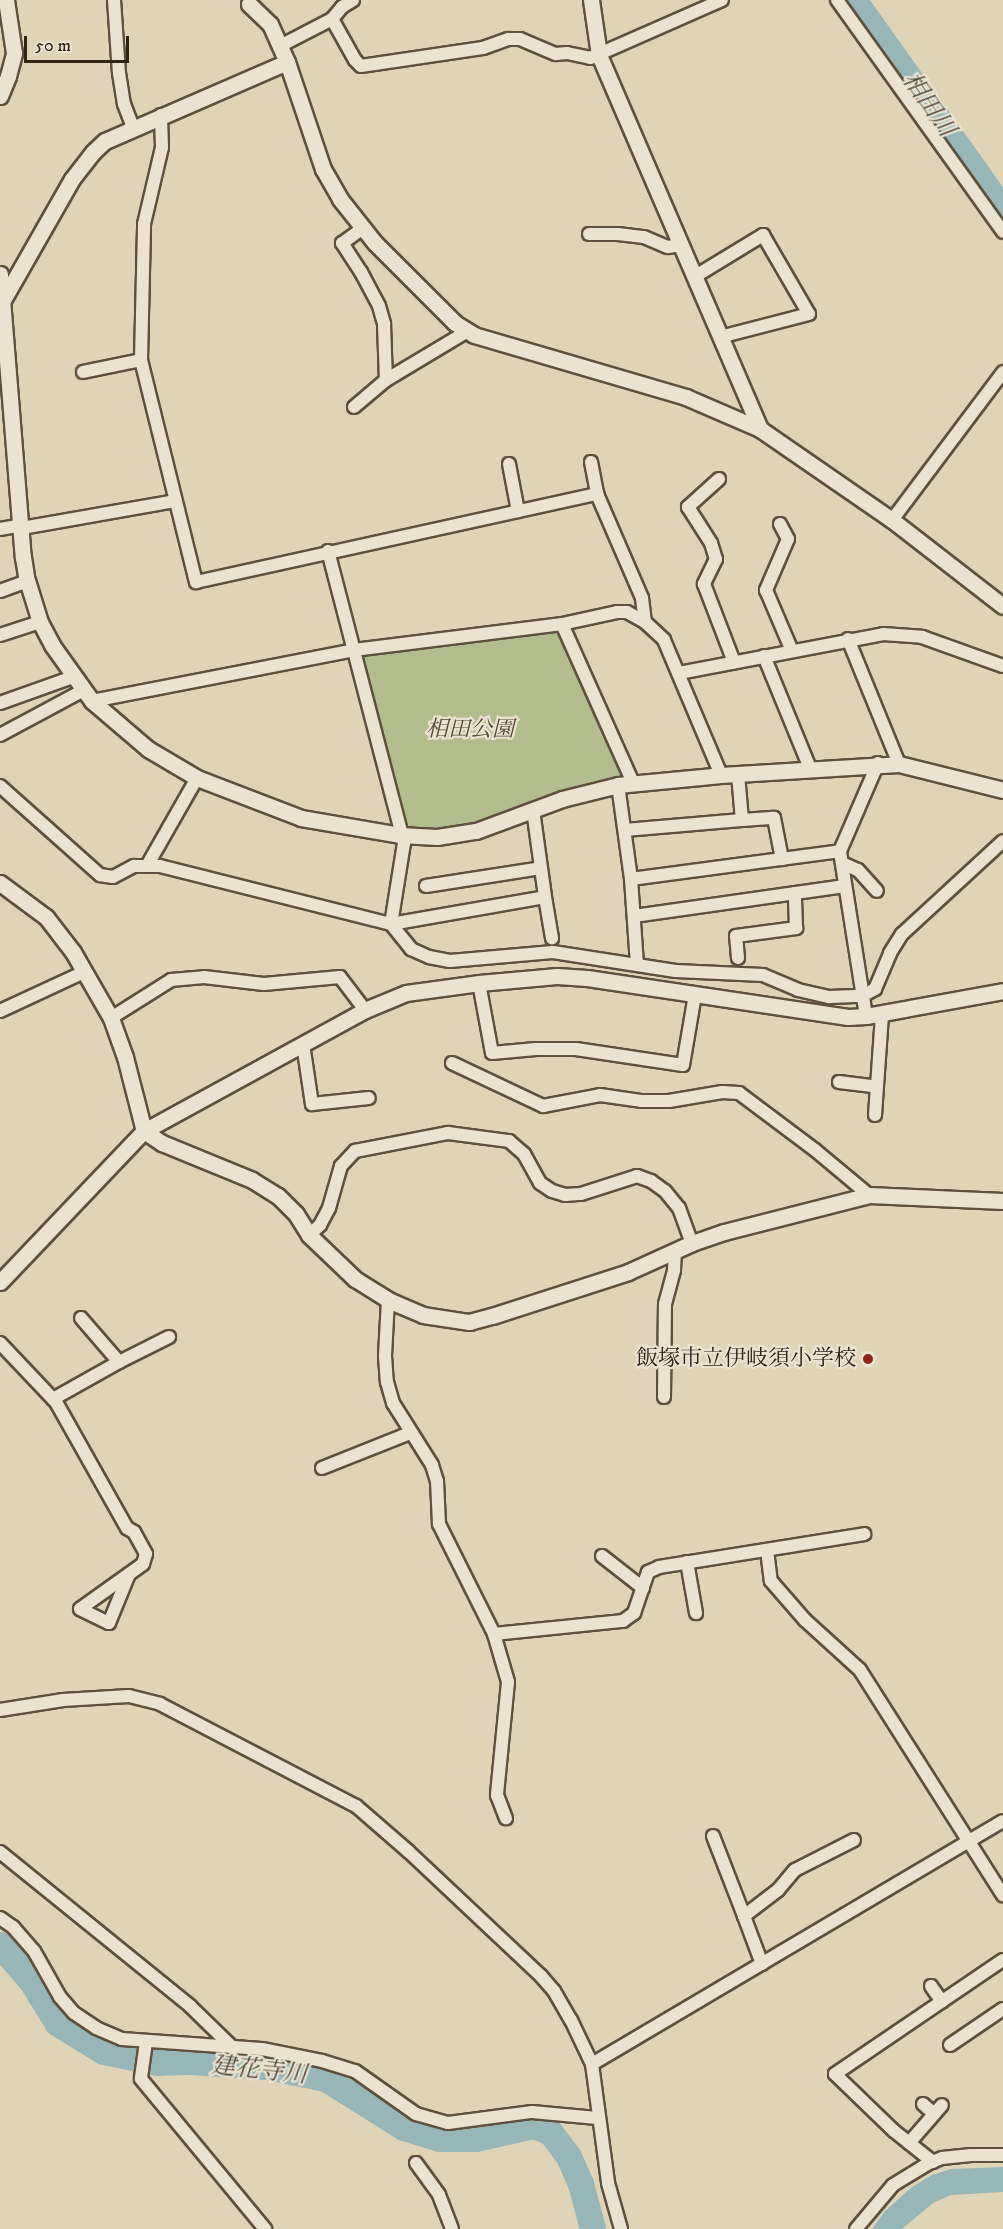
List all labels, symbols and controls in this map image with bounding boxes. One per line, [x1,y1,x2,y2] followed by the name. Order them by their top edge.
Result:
[27,24,132,62] scale bar
[35,35,71,57] text: 50 m
[896,67,960,143] water label: 相田川
[426,717,514,743] park label: 相田公園
[636,1346,856,1372] place label: 飯塚市立伊岐須小学校
[861,1352,875,1366] marker: 飯塚市立伊岐須小学校
[210,2052,308,2090] water label: 建花寺川

